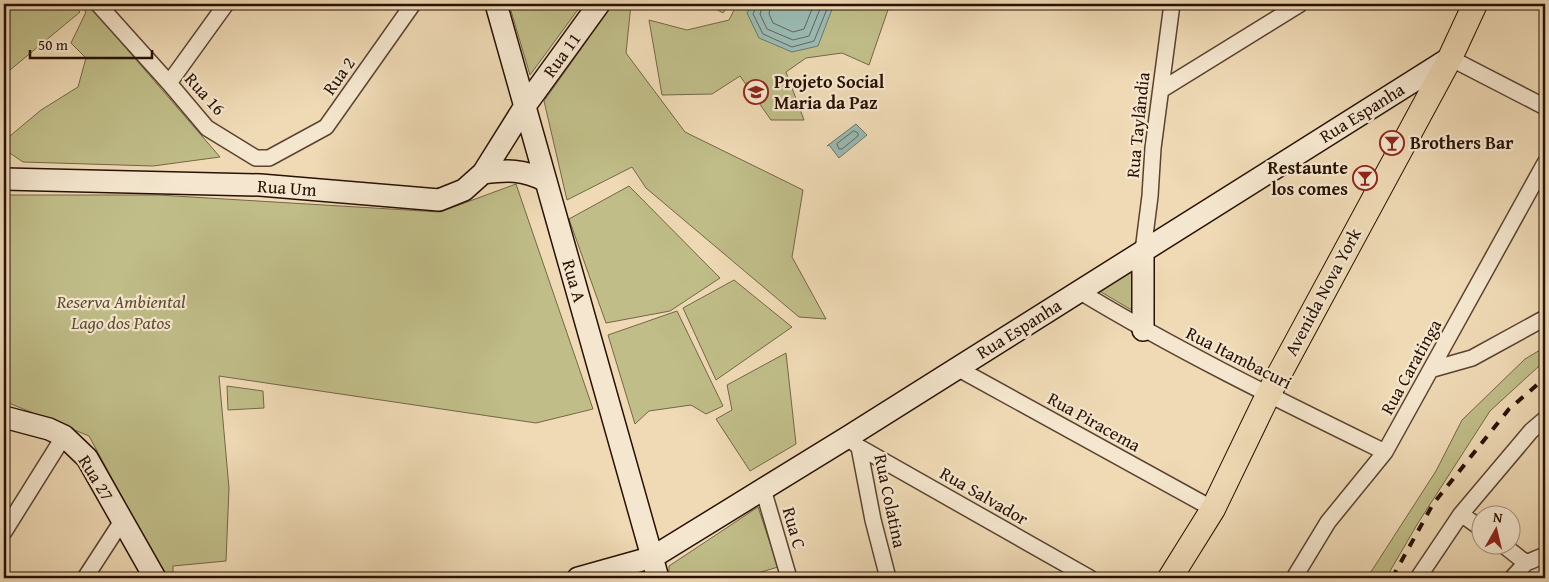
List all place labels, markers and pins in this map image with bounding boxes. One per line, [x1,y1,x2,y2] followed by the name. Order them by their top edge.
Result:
[774,68,885,116] place label: Projeto Social Maria da Paz
[743,79,769,105] school or university icon: Projeto Social Maria da Paz
[1410,129,1514,156] place label: Brothers Bar
[1379,130,1405,156] bar icon: Brothers Bar
[1268,154,1348,202] place label: Restaunte los comes
[1352,165,1378,191] bar icon: Restaunte los comes

